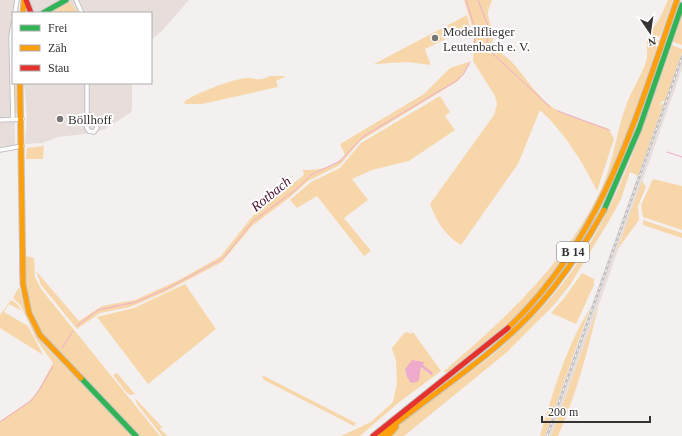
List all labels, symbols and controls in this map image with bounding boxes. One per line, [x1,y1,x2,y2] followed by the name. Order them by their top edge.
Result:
[12,12,152,84] legend
[630,12,670,52] north arrow
[48,21,68,35] text: Frei
[443,24,530,54] place label: Modellflieger Leutenbach e. V.
[430,33,440,43] marker: Modellflieger Leutenbach e. V.
[647,35,657,48] text: N
[48,41,67,55] text: Zäh
[48,61,69,75] text: Stau
[68,112,112,127] place label: Böllhoff
[55,114,65,124] marker: Böllhoff
[247,173,294,215] water label: Rotbach
[557,242,589,262] road number: B 14
[542,398,650,424] scale bar
[548,405,579,419] text: 200 m

